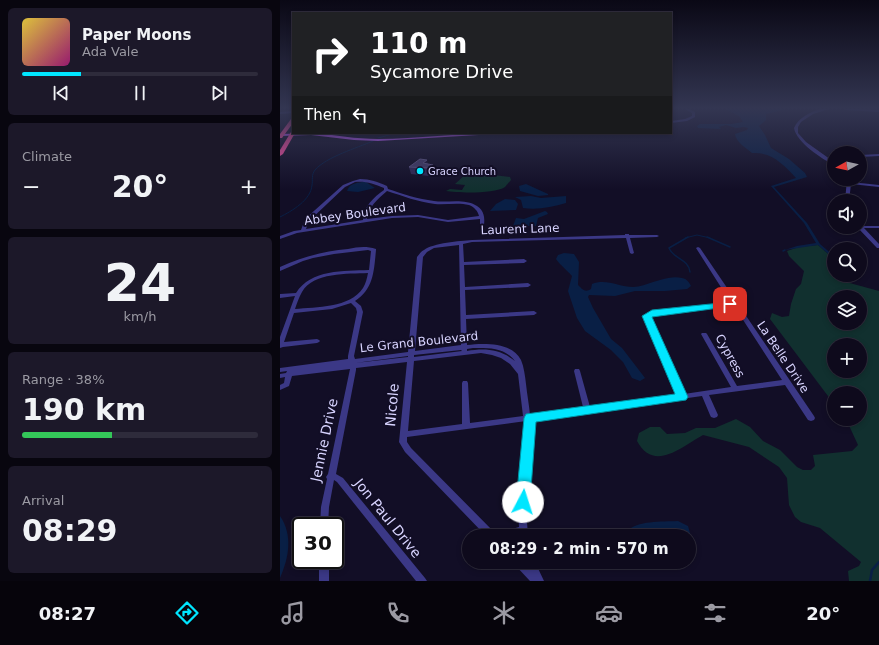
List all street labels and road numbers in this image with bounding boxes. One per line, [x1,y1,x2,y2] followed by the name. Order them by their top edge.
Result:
[303,200,407,228] street label: Abbey Boulevard
[480,221,560,237] street label: Laurent Lane
[754,319,812,395] street label: La Belle Drive
[359,329,479,355] street label: Le Grand Boulevard
[712,332,748,380] street label: Cypress
[382,383,402,427] street label: Nicole
[307,397,341,484] street label: Jennie Drive
[351,475,425,561] street label: Jon Paul Drive

